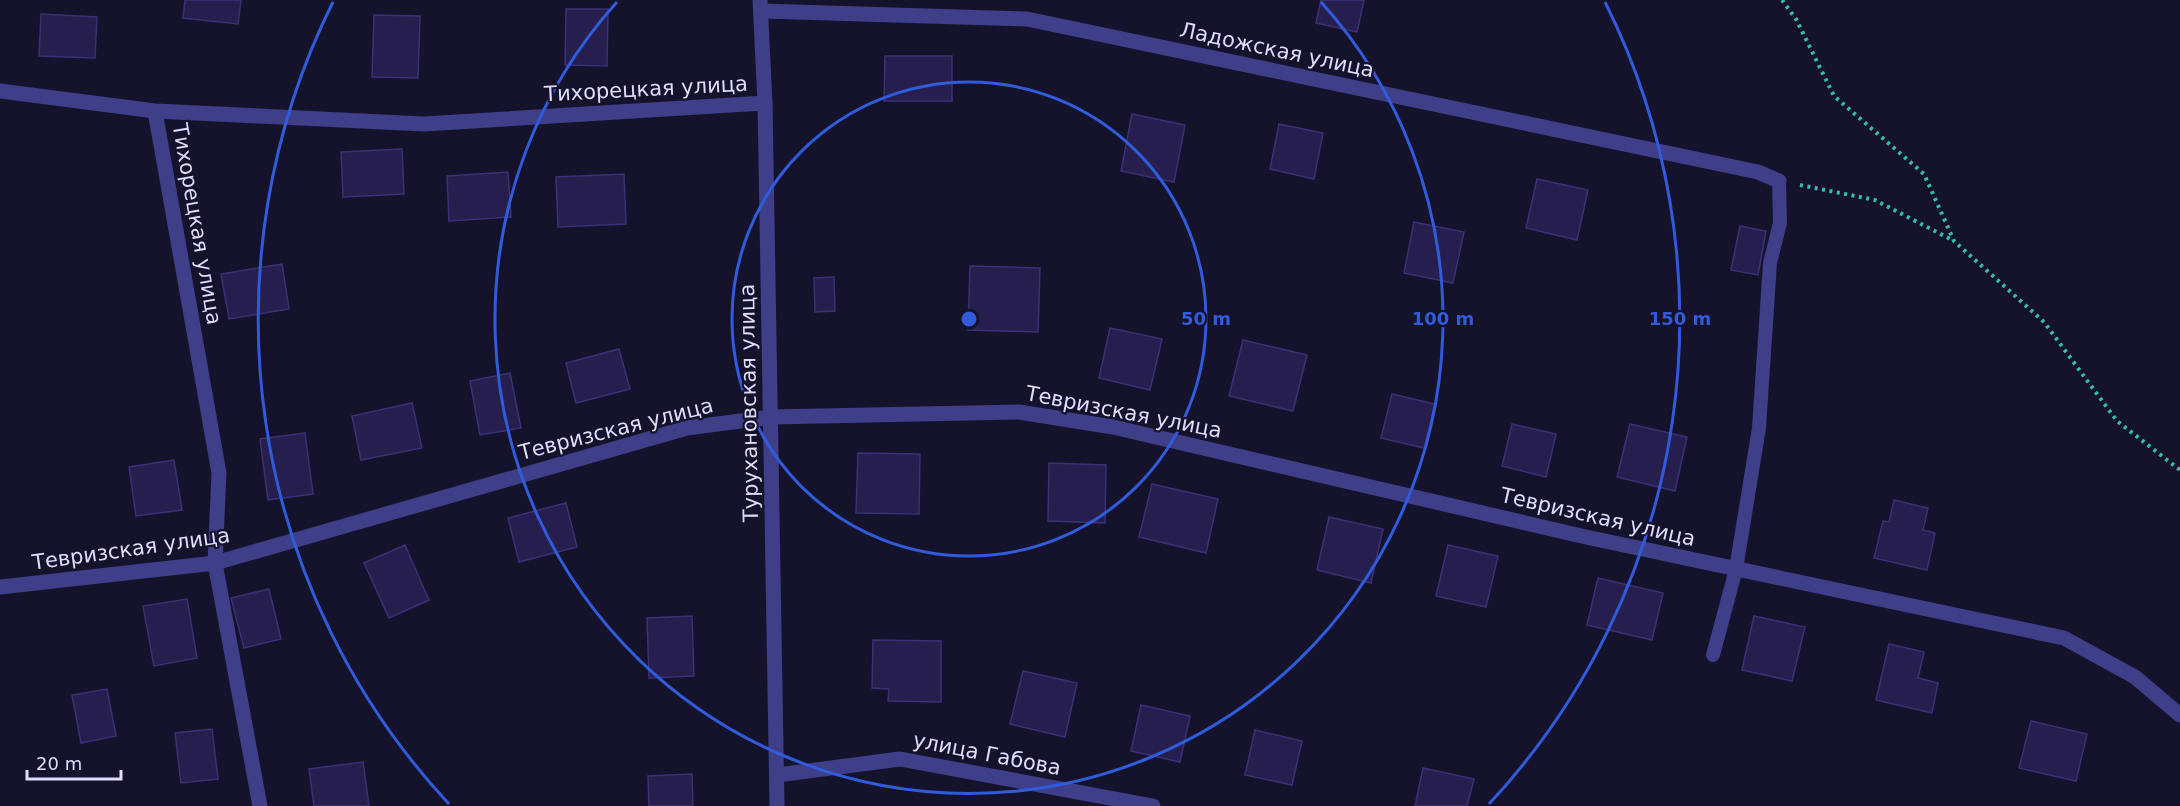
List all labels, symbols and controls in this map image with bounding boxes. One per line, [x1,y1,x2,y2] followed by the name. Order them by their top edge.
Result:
[1178,18,1376,82] street label: Ладожская улица
[543,72,748,106] street label: Тихорецкая улица
[167,121,227,326] street label: Тихорецкая улица
[735,284,763,523] street label: Турухановская улица
[1181,308,1231,329] text: 50 m
[1412,308,1474,329] text: 100 m
[1649,308,1711,329] text: 150 m
[959,309,979,329] centre of rings
[1023,381,1224,443] street label: Тевризская улица
[515,393,716,465] street label: Тевризская улица
[1497,483,1698,551] street label: Тевризская улица
[30,523,231,575] street label: Тевризская улица
[911,728,1063,780] street label: улица Габова
[27,743,122,781] scale bar
[36,753,82,774] text: 20 m

